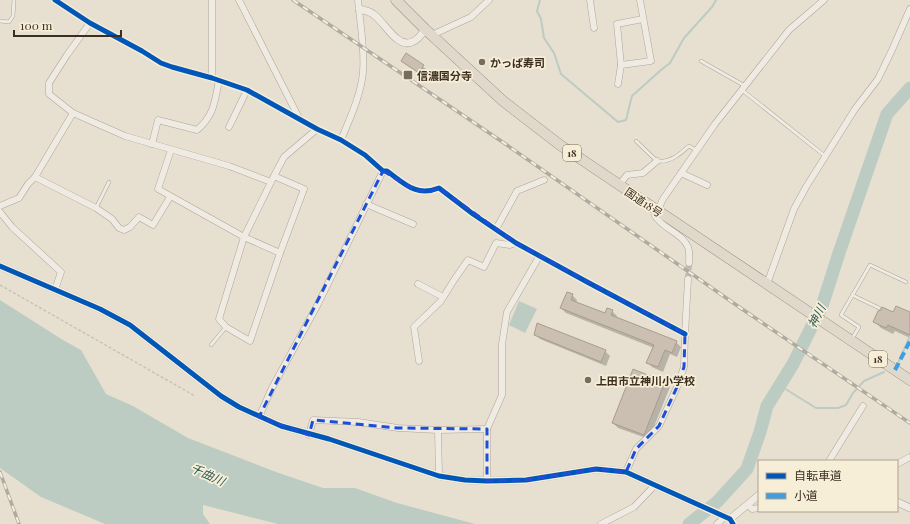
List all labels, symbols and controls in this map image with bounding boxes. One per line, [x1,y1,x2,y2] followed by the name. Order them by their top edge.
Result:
[14,12,121,38] scale bar
[20,17,53,33] text: 100 m
[490,55,545,70] place label: かっぱ寿司
[477,57,487,67] marker: かっぱ寿司
[417,68,472,83] place label: 信濃国分寺
[402,69,414,81] marker: 信濃国分寺
[563,145,581,161] road number: 18
[622,184,666,220] street label: 国道18号
[803,300,829,330] water label: 神川
[869,351,887,367] road number: 18
[596,373,695,388] place label: 上田市立神川小学校
[583,375,593,385] marker: 上田市立神川小学校
[188,459,230,490] water label: 千曲川
[758,460,898,512] legend
[794,467,842,483] text: 自転車道
[794,487,818,503] text: 小道

